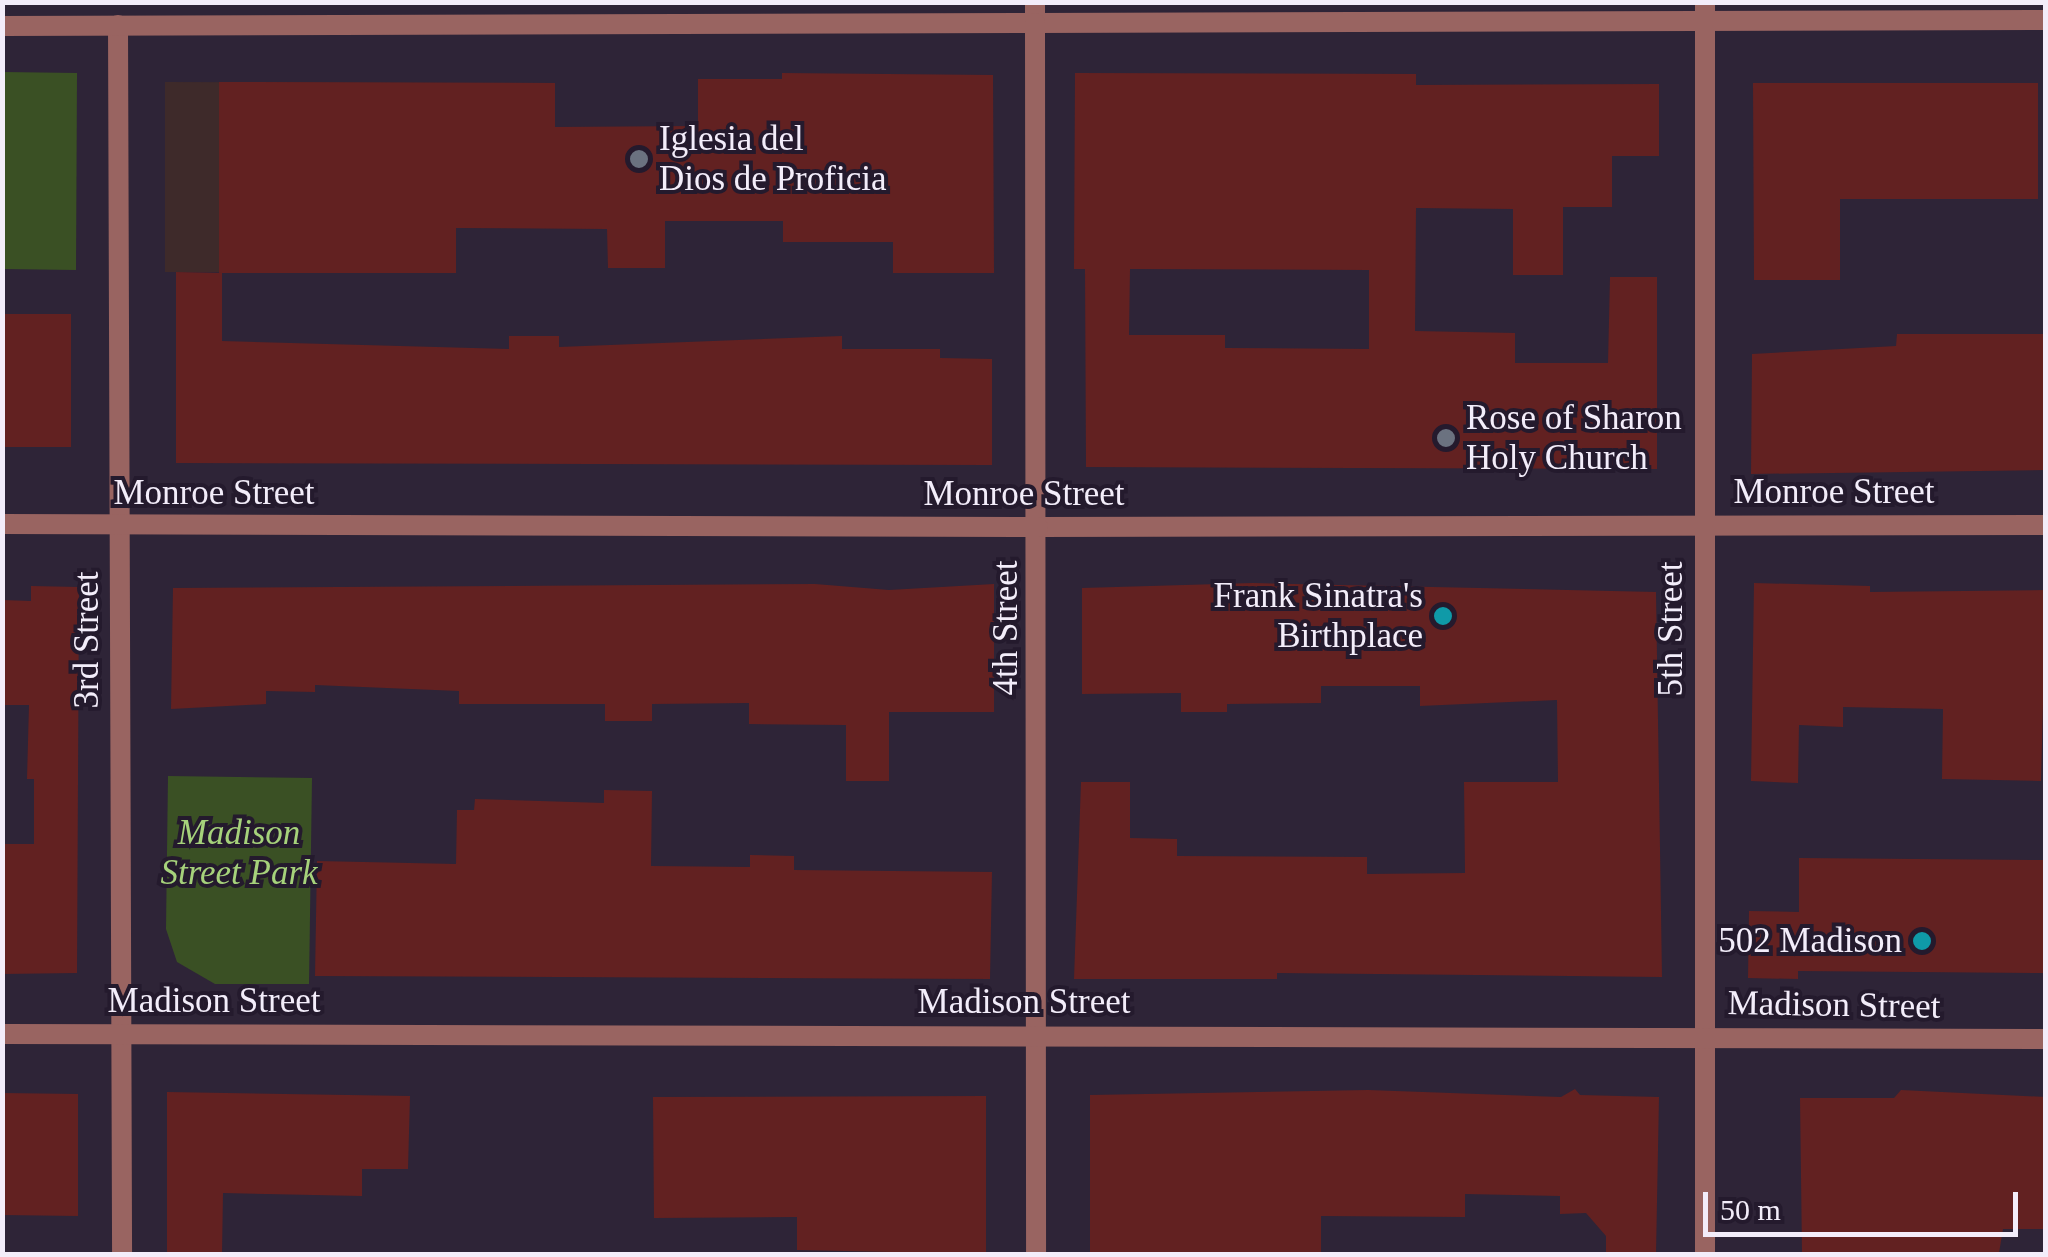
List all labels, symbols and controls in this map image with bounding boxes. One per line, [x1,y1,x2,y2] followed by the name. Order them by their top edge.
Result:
[659,118,886,200] place label: Iglesia del Dios de Proficia
[628,148,650,170] marker: Iglesia del Dios de Proficia
[1466,397,1682,479] place label: Rose of Sharon Holy Church
[1435,427,1457,449] marker: Rose of Sharon Holy Church
[1733,471,1935,513] street label: Monroe Street
[113,472,315,514] street label: Monroe Street
[923,473,1125,515] street label: Monroe Street
[985,560,1027,696] street label: 4th Street
[1650,561,1692,697] street label: 5th Street
[66,571,108,709] street label: 3rd Street
[1214,575,1423,657] place label: Frank Sinatra's Birthplace
[1432,605,1454,627] marker: Frank Sinatra's Birthplace
[160,812,318,894] park label: Madison Street Park
[1718,920,1902,962] place label: 502 Madison
[1911,930,1933,952] marker: 502 Madison
[108,980,320,1022] street label: Madison Street
[918,981,1130,1023] street label: Madison Street
[1727,982,1941,1028] street label: Madison Street
[1708,1172,2023,1234] scale bar
[1720,1193,1781,1226] text: 50 m

